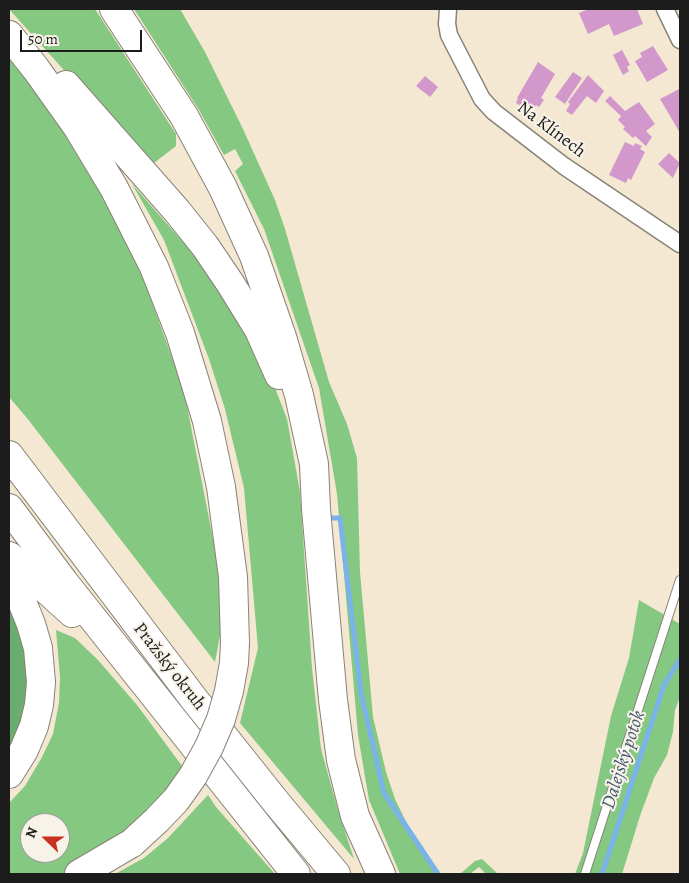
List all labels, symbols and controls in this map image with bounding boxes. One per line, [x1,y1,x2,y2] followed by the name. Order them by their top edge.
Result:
[22,20,145,52] scale bar
[28,29,58,49] text: 50 m
[512,97,590,163] street label: Na Klínech
[128,619,210,715] street label: Pražský okruh
[597,708,651,812] water label: Dalejský potok
[20,813,70,863] north arrow
[21,824,42,841] text: N

